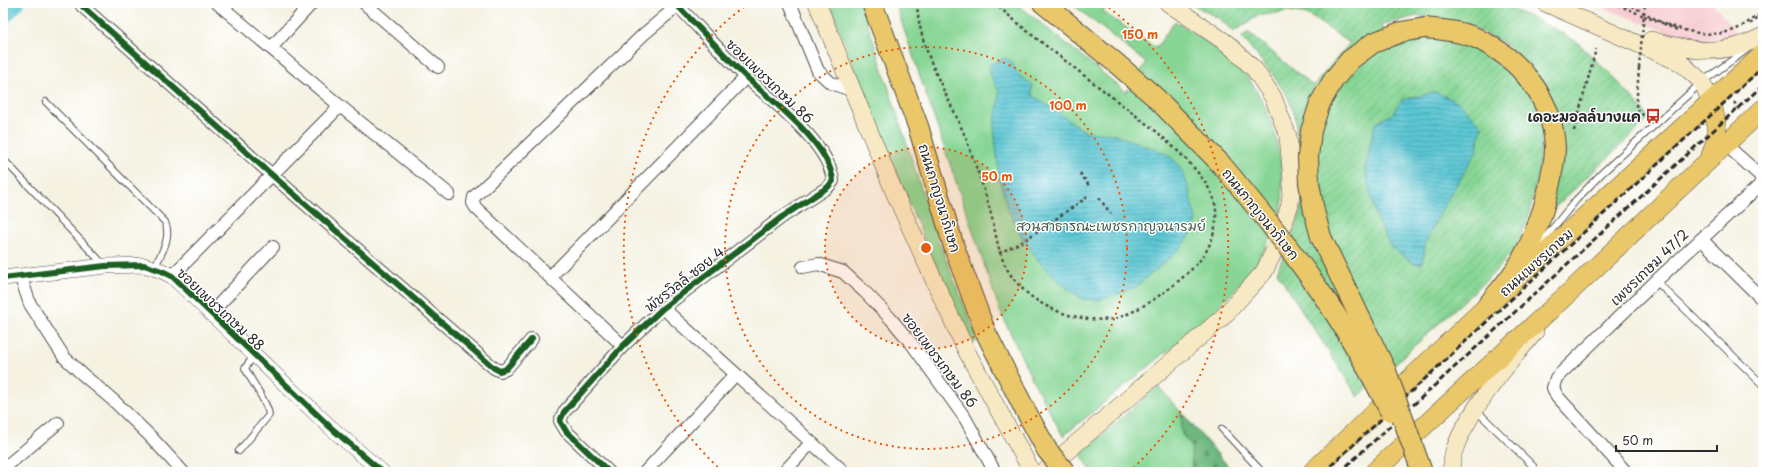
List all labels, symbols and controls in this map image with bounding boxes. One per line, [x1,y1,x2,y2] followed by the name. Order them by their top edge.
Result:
[1122,25,1158,43] text: 150 m
[722,34,818,128] street label: ซอยเพชรเกษม 86
[1049,96,1087,114] text: 100 m
[1528,106,1641,127] place label: เดอะมอลล์บางแค
[1644,107,1662,125] bus stop icon: เดอะมอลล์บางแค
[913,141,967,255] street label: ถนนกาญจนาภิเษก
[1217,164,1305,264] street label: ถนนกาญจนาภิเษก
[981,167,1013,185] text: 50 m
[1016,215,1206,236] park label: สวนสาธารณะเพชรกาญจนารมย์
[1494,223,1578,301] street label: ถนนเพชรเกษม
[1605,224,1693,310] street label: เพชรเกษม 47/2
[640,241,728,317] street label: พัชรวิลล์ ซอย 4
[919,241,933,255] centre of rings
[172,263,270,355] street label: ซอยเพชรเกษม 88
[897,308,983,412] street label: ซอยเพชรเกษม 86
[1616,427,1717,453] scale bar
[1622,431,1653,449] text: 50 m

